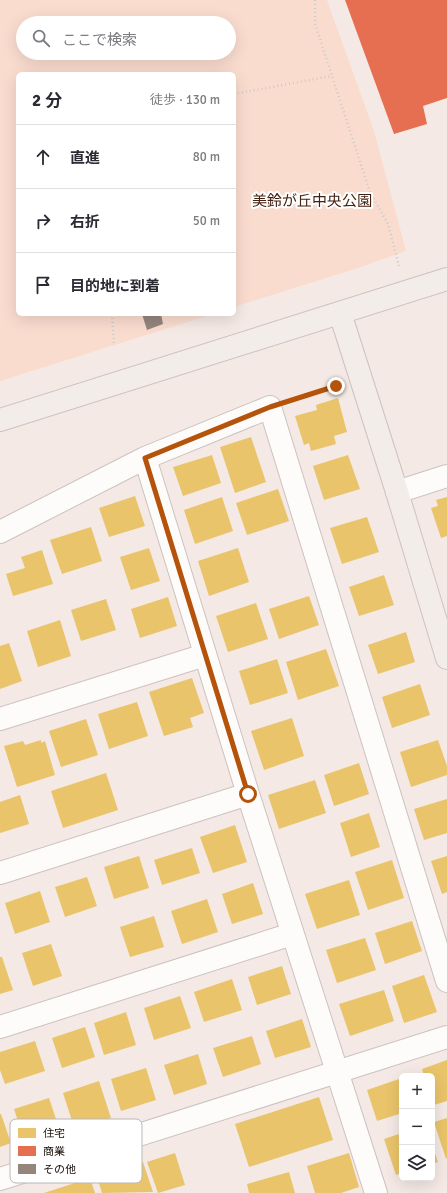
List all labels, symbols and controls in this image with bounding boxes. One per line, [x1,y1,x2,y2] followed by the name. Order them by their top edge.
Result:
[16,16,236,60] search box
[30,27,52,49] icon: search
[62,31,137,49] text: ここで検索
[32,90,62,111] text: 2 分
[150,92,220,108] text: 徒歩 · 130 m
[32,146,54,168] icon: ahead
[70,149,100,167] text: 直進
[193,149,220,165] text: 80 m
[252,192,372,210] park label: 美鈴が丘中央公園
[32,210,54,232] icon: right
[70,213,100,231] text: 右折
[193,213,220,229] text: 50 m
[32,274,54,296] icon: arrive
[70,277,160,295] text: 目的地に到着
[327,377,345,395] route end
[239,785,257,803] route start
[399,1073,435,1181] map controls
[399,1073,435,1109] button: +
[399,1109,435,1145] button: −
[10,1119,142,1183] legend
[43,1127,65,1140] text: 住宅
[43,1145,65,1158] text: 商業
[399,1145,435,1181] button: layers
[43,1163,76,1176] text: その他

